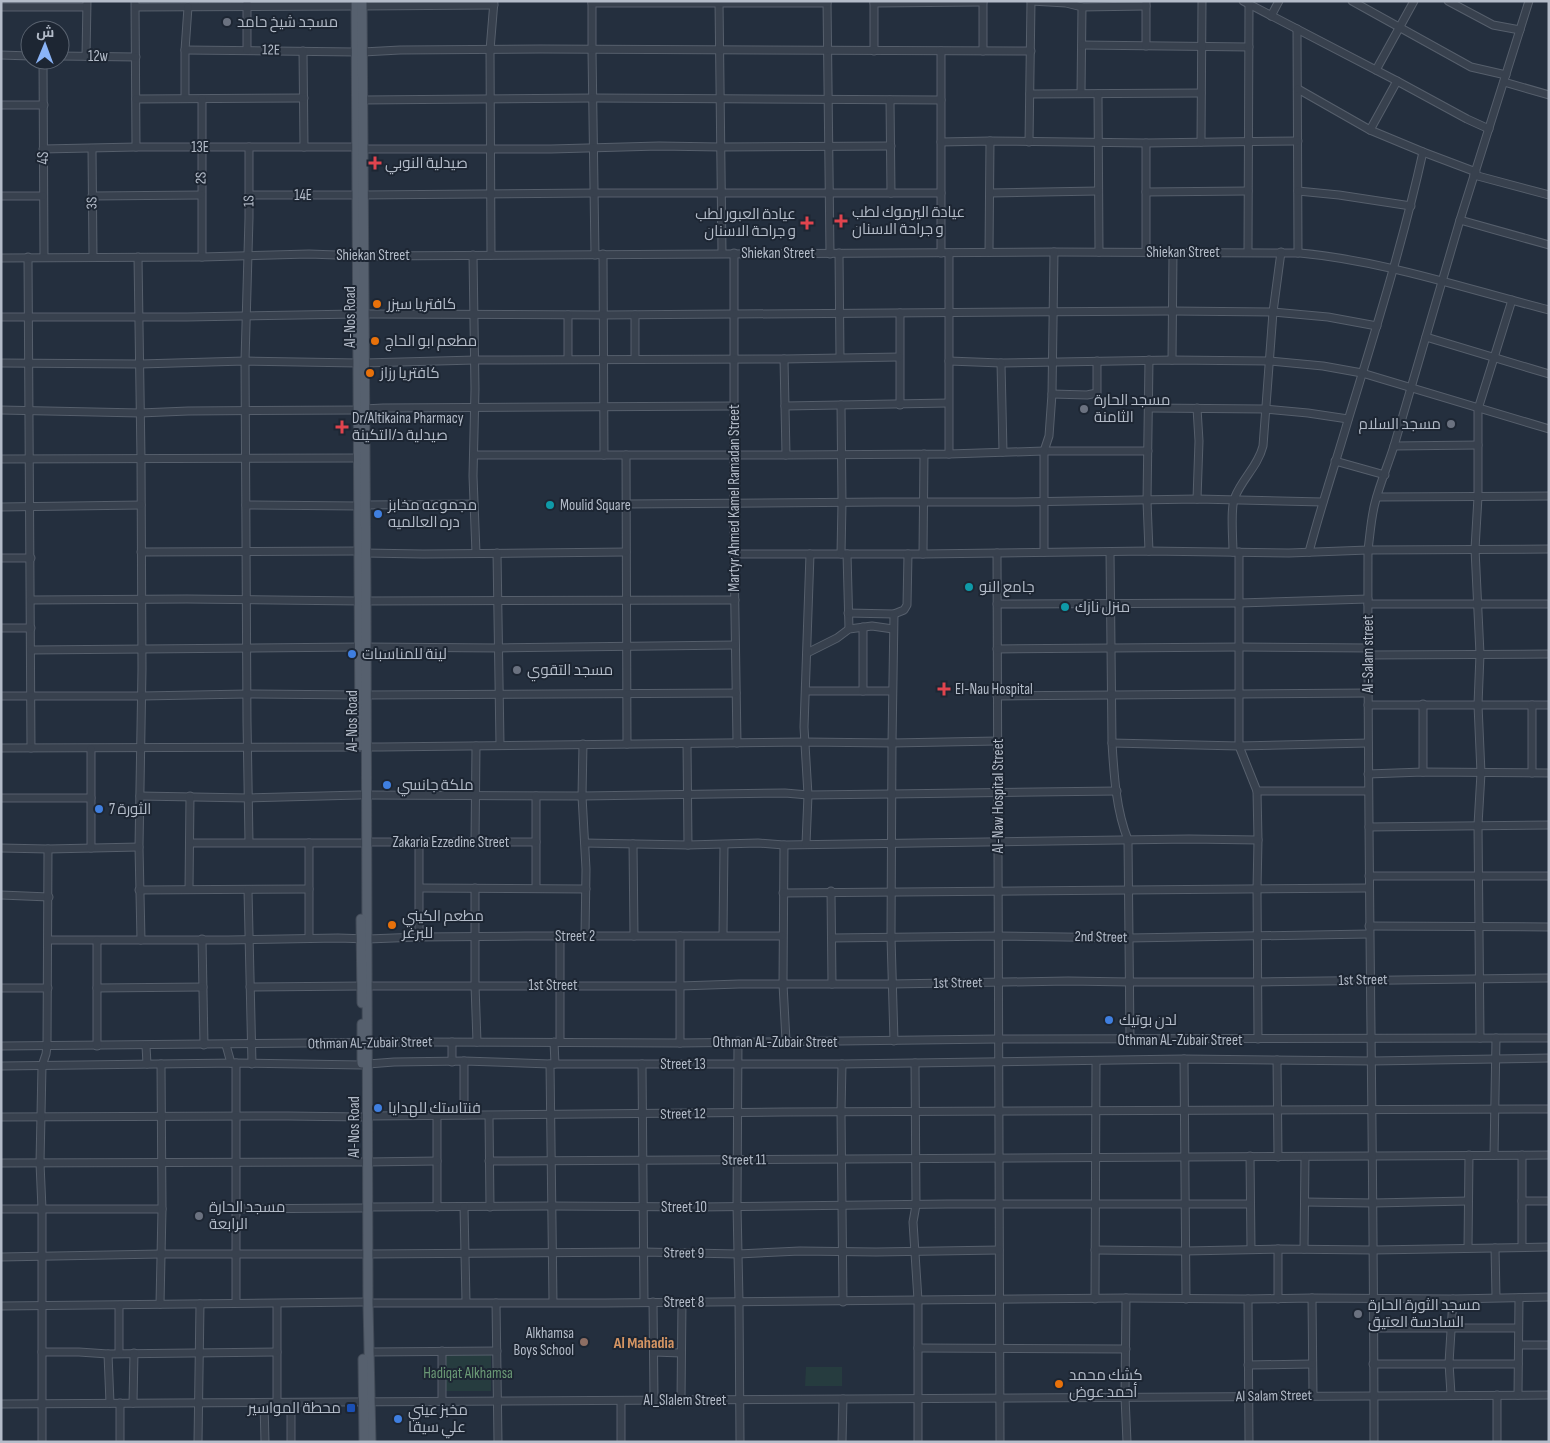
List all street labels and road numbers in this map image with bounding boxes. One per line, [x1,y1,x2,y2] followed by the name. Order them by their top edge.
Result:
[262,40,280,60] street label: 12E
[88,47,109,66] street label: 12w
[191,138,209,157] street label: 13E
[34,152,53,164] street label: 4S
[191,172,211,184] street label: 2S
[294,186,312,205] street label: 14E
[239,195,259,207] street label: 1S
[82,196,102,210] street label: 3S
[1146,243,1220,262] street label: Shiekan Street
[741,244,815,263] street label: Shiekan Street
[336,246,410,265] street label: Shiekan Street
[341,286,360,349] street label: Al-Nos Road
[725,404,744,592] street label: Martyr Ahmed Kamel Ramadan Street
[1359,614,1378,694] street label: Al-Salam street
[343,690,362,753] street label: Al-Nos Road
[989,738,1008,854] street label: Al-Naw Hospital Street
[393,833,510,852] street label: Zakaria Ezzedine Street
[555,927,595,946] street label: Street 2
[1074,927,1128,947] street label: 2nd Street
[1338,970,1388,990] street label: 1st Street
[933,973,983,993] street label: 1st Street
[528,976,578,995] street label: 1st Street
[1118,1031,1243,1050] street label: Othman AL-Zubair Street
[307,1032,433,1054] street label: Othman AL-Zubair Street
[713,1033,838,1052] street label: Othman AL-Zubair Street
[660,1055,706,1074] street label: Street 13
[345,1096,364,1159] street label: Al-Nos Road
[660,1104,706,1124] street label: Street 12
[722,1150,767,1170] street label: Street 11
[661,1198,707,1217] street label: Street 10
[663,1243,705,1263] street label: Street 9
[664,1293,704,1312] street label: Street 8
[1235,1386,1313,1406] street label: Al Salam Street
[643,1391,727,1410] street label: Al_Slalem Street

